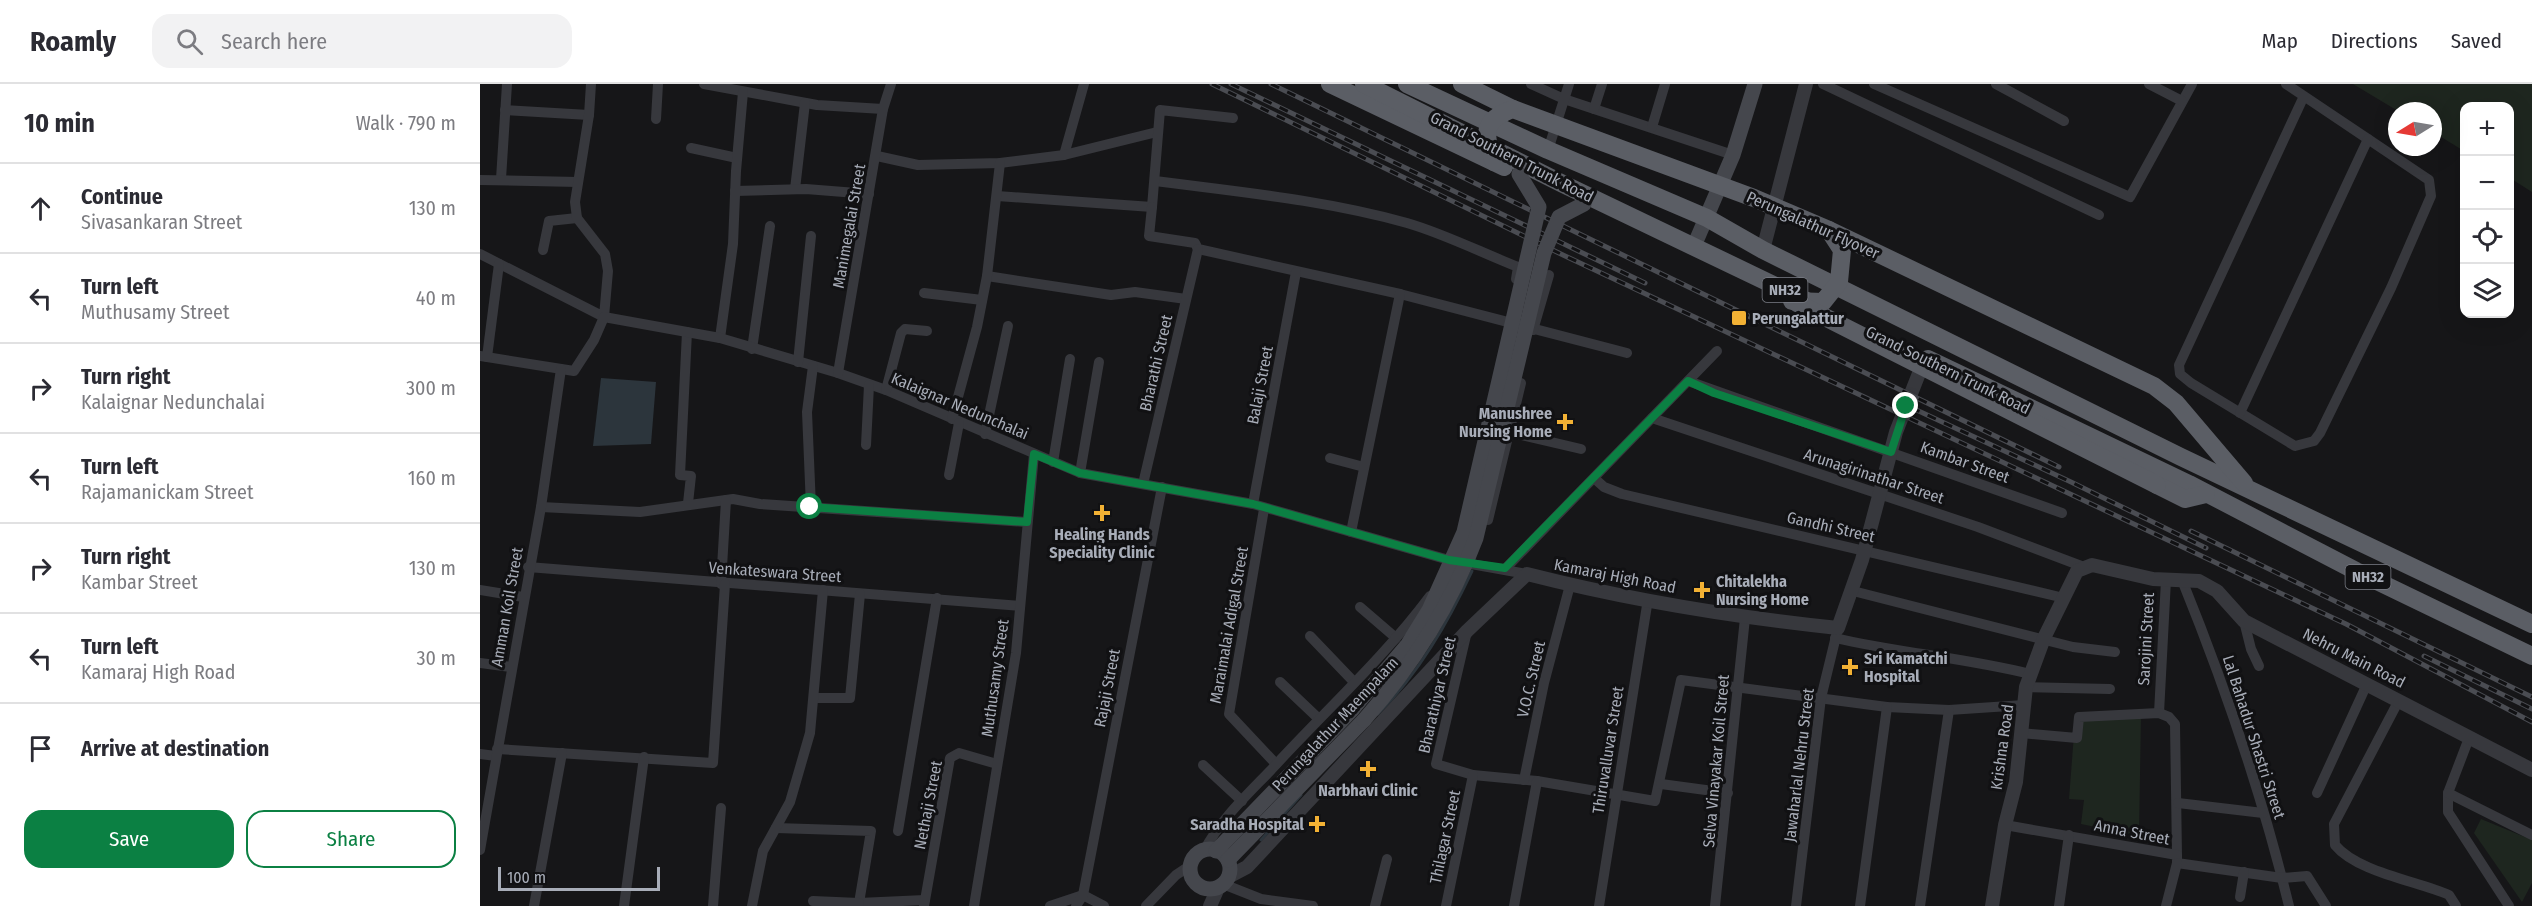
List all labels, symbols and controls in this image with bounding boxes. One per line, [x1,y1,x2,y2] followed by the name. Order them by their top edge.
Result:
[152,14,572,68] search box
[30,25,116,58] text: Roamly
[173,25,206,58] icon: search
[221,28,327,55] text: Search here
[2261,28,2298,54] text: Map
[2331,28,2418,54] text: Directions
[2451,28,2502,54] text: Saved
[2388,102,2442,156] north arrow
[2460,102,2514,318] map controls
[2460,102,2514,156] button: +
[24,108,95,139] text: 10 min
[1427,108,1597,206] street label: Grand Southern Trunk Road
[356,111,456,135] text: Walk · 790 m
[2460,156,2514,210] button: −
[829,162,869,290] street label: Manimegalai Street
[81,183,163,210] text: Continue
[1744,187,1883,263] street label: Perungalathur Flyover
[24,192,57,225] icon: ahead
[409,196,456,220] text: 130 m
[81,210,242,234] text: Sivasankaran Street
[2460,210,2514,264] button: locate
[2460,264,2514,318] button: layers
[81,273,159,300] text: Turn left
[1762,278,1808,302] road number: NH32
[24,282,57,315] icon: left
[416,286,456,310] text: 40 m
[81,300,229,324] text: Muthusamy Street
[1730,309,1748,327] marker: Perungalattur
[1752,309,1844,328] place label: Perungalattur
[1136,312,1177,413] street label: Bharathi Street
[1863,322,2033,418] street label: Grand Southern Trunk Road
[1243,343,1277,426] street label: Balaji Street
[81,363,170,390] text: Turn right
[889,369,1031,443] street label: Kalaignar Nedunchalai
[24,372,57,405] icon: right
[406,376,456,400] text: 300 m
[81,390,265,414] text: Kalaignar Nedunchalai
[1892,392,1918,418] route end
[1459,404,1552,441] place label: Manushree Nursing Home
[1556,413,1574,431] marker: Manushree Nursing Home
[1918,437,2013,487] street label: Kambar Street
[1802,444,1947,508] street label: Arunagirinathar Street
[81,453,159,480] text: Turn left
[24,462,57,495] icon: left
[408,466,456,490] text: 160 m
[81,480,254,504] text: Rajamanickam Street
[796,493,822,519] route start
[1093,504,1111,522] marker: Healing Hands Speciality Clinic
[1785,508,1878,547] street label: Gandhi Street
[1049,525,1155,562] place label: Healing Hands Speciality Clinic
[81,543,170,570] text: Turn right
[1206,544,1252,705] street label: Maraimalai Adigal Street
[487,545,527,668] street label: Amman Koil Street
[24,552,57,585] icon: right
[1553,555,1677,597] street label: Kamaraj High Road
[409,556,456,580] text: 130 m
[708,558,843,586] street label: Venkateswara Street
[2346,565,2390,589] road number: NH32
[81,570,198,594] text: Kambar Street
[1716,572,1809,609] place label: Chitalekha Nursing Home
[1693,581,1711,599] marker: Chitalekha Nursing Home
[2134,591,2158,686] street label: Sarojini Street
[977,617,1013,738] street label: Muthusamy Street
[2300,624,2408,692] street label: Nehru Main Road
[81,633,159,660] text: Turn left
[1414,634,1460,755] street label: Bharathiyar Street
[1513,638,1549,719] street label: V.O.C. Street
[24,642,57,675] icon: left
[416,646,456,670] text: 30 m
[1090,647,1124,729] street label: Rajaji Street
[1864,649,1948,686] place label: Sri Kamatchi Hospital
[1268,653,1402,795] street label: Perungalathur Maempalam
[2219,653,2290,822] street label: Lal Bahadur Shastri Street
[1841,658,1859,676] marker: Sri Kamatchi Hospital
[81,660,235,684] text: Kamaraj High Road
[1699,673,1733,848] street label: Selva Vinayakar Koil Street
[1589,684,1628,815] street label: Thiruvalluvar Street
[1780,686,1818,843] street label: Jawaharlal Nehru Street
[1987,703,2017,791] street label: Krishna Road
[24,732,57,765] icon: arrive
[81,735,269,762] text: Arrive at destination
[910,758,946,851] street label: Nethaji Street
[1359,760,1377,778] marker: Narbhavi Clinic
[1318,781,1418,800] place label: Narbhavi Clinic
[1426,788,1464,886] street label: Thilagar Street
[24,810,234,868] button: Save
[246,810,456,868] button: Share
[1190,815,1305,834] place label: Saradha Hospital
[1308,815,1326,833] marker: Saradha Hospital
[2093,815,2172,849] street label: Anna Street
[498,864,660,892] scale bar
[507,868,546,887] text: 100 m

